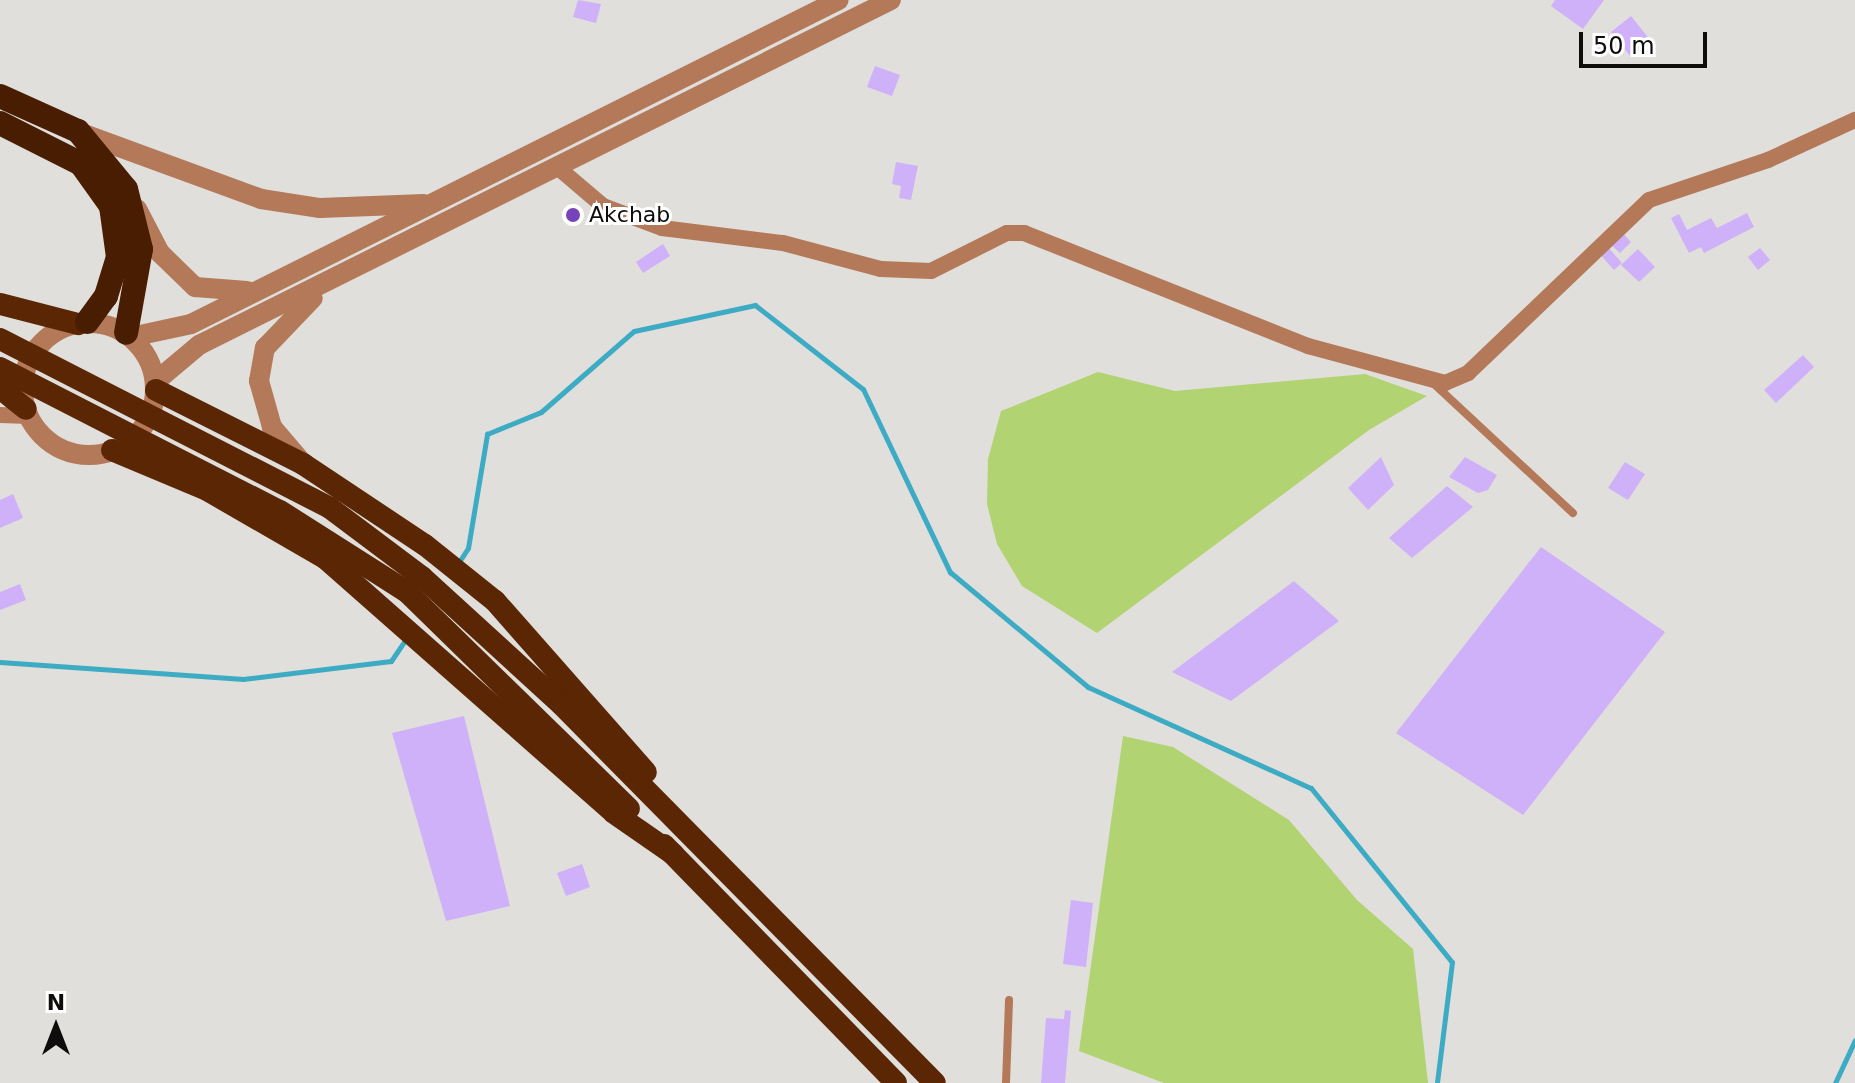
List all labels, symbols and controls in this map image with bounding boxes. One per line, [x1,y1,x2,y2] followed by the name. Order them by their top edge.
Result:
[1583,16,1711,66] scale bar
[1593,32,1655,60] text: 50 m
[589,202,670,228] place label: Akchab
[564,206,582,224] marker: Akchab
[16,987,96,1067] north arrow
[47,990,65,1015] text: N

